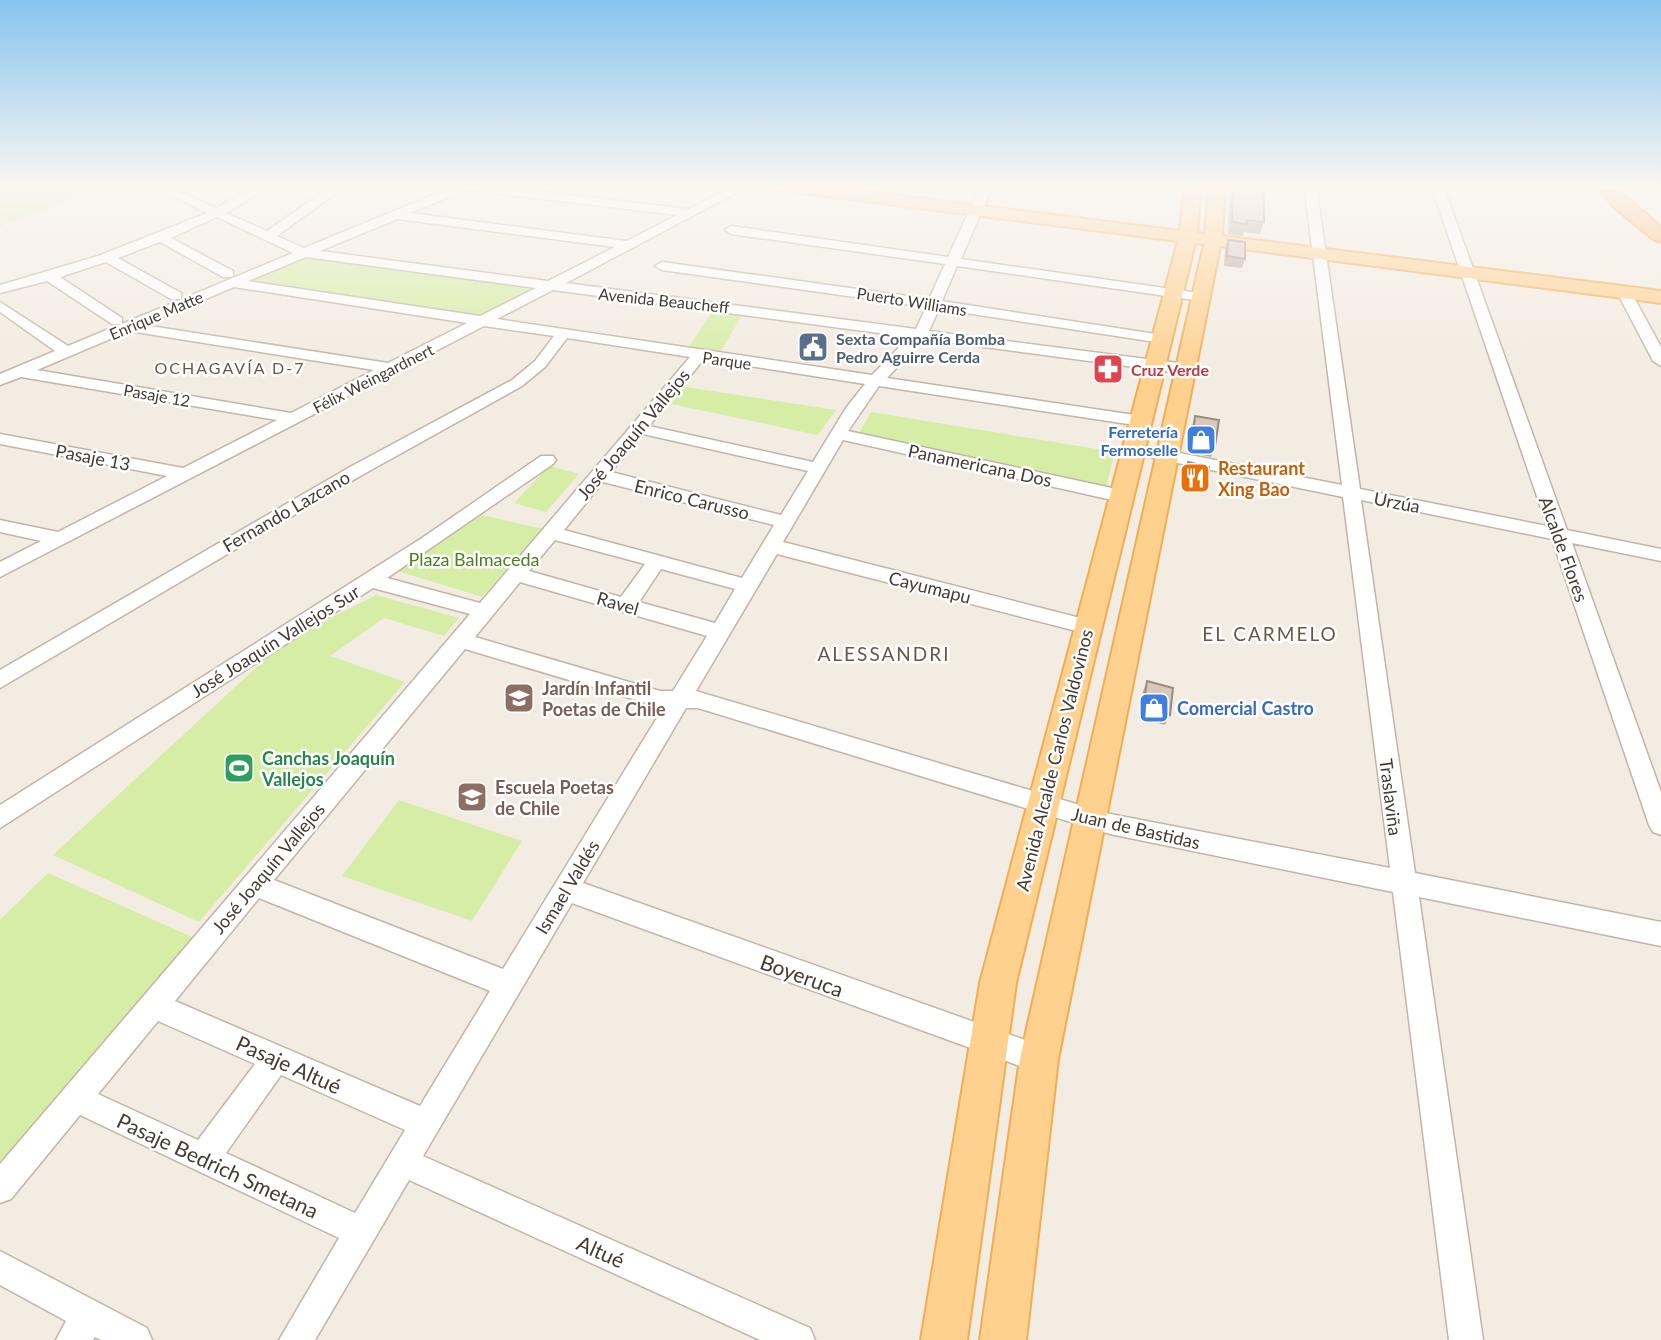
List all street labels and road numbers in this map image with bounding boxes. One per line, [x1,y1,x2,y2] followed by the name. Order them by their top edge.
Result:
[856,283,968,319] street label: Puerto Williams
[598,284,731,316] street label: Avenida Beaucheff
[106,287,206,343] street label: Enrique Matte
[310,339,437,417] street label: Félix Weingardnert
[701,347,753,373] street label: Parque
[572,364,694,504] street label: José Joaquín Vallejos
[122,380,192,410] street label: Pasaje 12
[54,439,132,475] street label: Pasaje 13
[906,439,1054,491] street label: Panamericana Dos
[218,466,354,556] street label: Fernando Lazcano
[632,474,752,524] street label: Enrico Carusso
[1372,487,1422,517] street label: Urzúa
[1535,493,1593,605] street label: Alcalde Flores
[887,566,973,608] street label: Cayumapu
[187,580,364,702] street label: José Joaquín Vallejos Sur
[594,587,642,619] street label: Ravel
[1011,627,1097,893] street label: Avenida Alcalde Carlos Valdovinos
[1375,757,1407,837] street label: Traslaviña
[207,798,329,938] street label: José Joaquín Vallejos
[1070,803,1203,854] street label: Juan de Bastidas
[530,836,604,938] street label: Ismael Valdés
[757,948,847,1002] street label: Boyeruca
[233,1030,345,1098] street label: Pasaje Altué
[113,1107,323,1223] street label: Pasaje Bedrich Smetana
[573,1230,629,1272] street label: Altué

